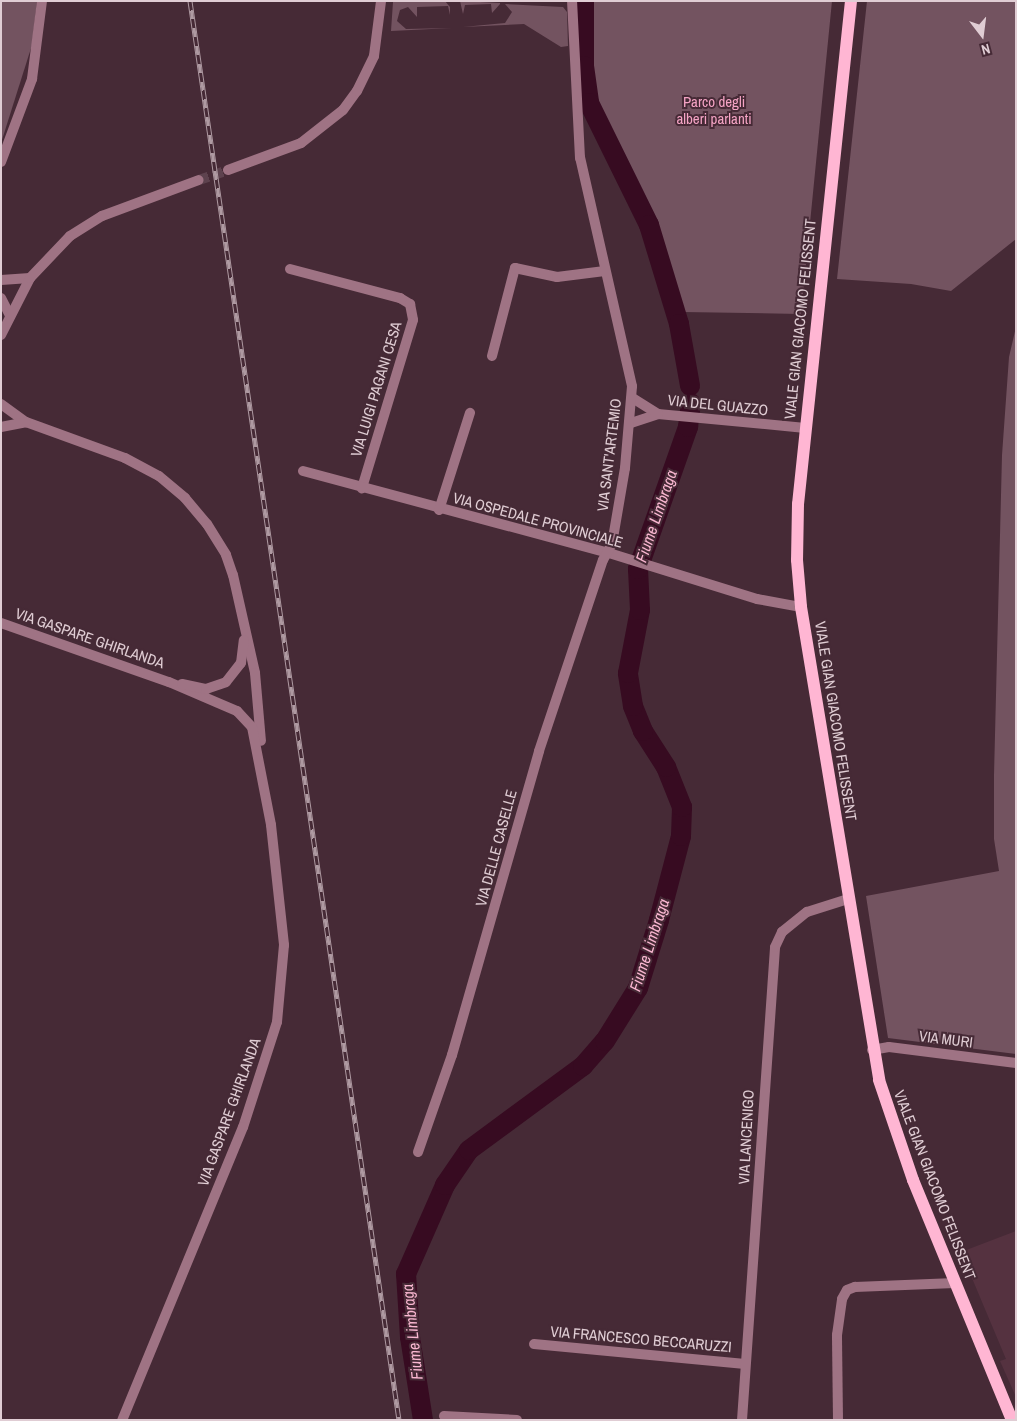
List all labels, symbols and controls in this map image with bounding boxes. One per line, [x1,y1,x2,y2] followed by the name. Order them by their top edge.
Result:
[957,10,1007,60] north arrow
[980,40,992,59] text: N
[676,92,752,127] park label: Parco degli alberi parlanti
[781,218,819,420] street label: VIALE GIAN GIACOMO FELISSENT
[347,319,405,459] street label: VIA LUIGI PAGANI CESA
[666,391,770,419] street label: VIA DEL GUAZZO
[593,397,625,513] street label: VIA SANT'ARTEMIO
[631,467,681,565] water label: Fiume Limbraga
[451,489,625,551] street label: VIA OSPEDALE PROVINCIALE
[13,604,167,672] street label: VIA GASPARE GHIRLANDA
[811,620,861,822] street label: VIALE GIAN GIACOMO FELISSENT
[472,787,520,909] street label: VIA DELLE CASELLE
[625,896,673,994] water label: Fiume Limbraga
[918,1027,974,1051] street label: VIA MURI
[194,1035,264,1189] street label: VIA GASPARE GHIRLANDA
[890,1088,980,1282] street label: VIALE GIAN GIACOMO FELISSENT
[735,1089,757,1185] street label: VIA LANCENIGO
[397,1283,427,1381] water label: Fiume Limbraga
[549,1322,733,1356] street label: VIA FRANCESCO BECCARUZZI

